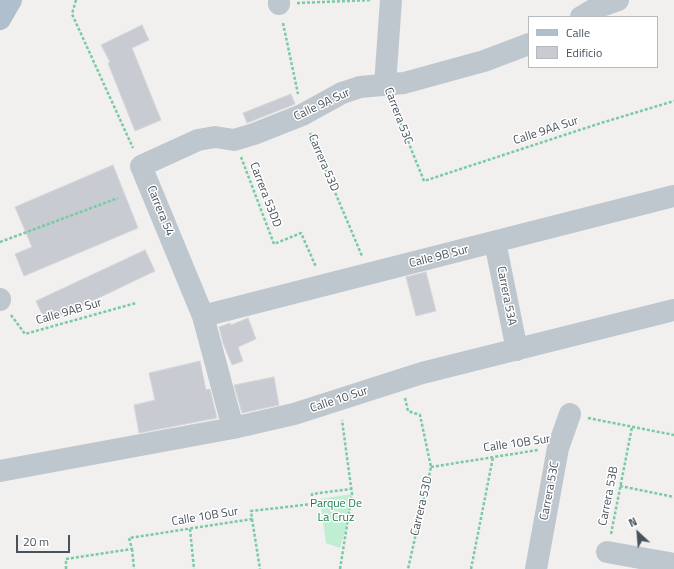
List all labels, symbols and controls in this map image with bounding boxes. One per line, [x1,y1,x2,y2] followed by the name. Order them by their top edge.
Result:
[528,16,658,68] legend
[566,23,590,42] text: Calle
[566,43,602,62] text: Edificio
[292,86,352,124] street label: Calle 9A Sur
[381,86,415,146] street label: Carrera 53C
[512,114,580,148] street label: Calle 9AA Sur
[305,132,341,194] street label: Carrera 53D
[246,160,284,230] street label: Carrera 53DD
[143,184,177,238] street label: Carrera 54
[408,243,470,271] street label: Calle 9B Sur
[493,265,519,327] street label: Carrera 53A
[34,296,104,328] street label: Calle 9AB Sur
[308,384,370,416] street label: Calle 10 Sur
[483,432,551,456] street label: Calle 10B Sur
[537,460,563,522] street label: Carrera 53C
[596,465,622,527] street label: Carrera 53B
[408,475,436,537] street label: Carrera 53D
[310,497,362,525] park label: Parque De La Cruz
[171,505,239,529] street label: Calle 10B Sur
[618,513,658,553] north arrow
[626,513,640,531] text: N
[18,527,72,553] scale bar
[23,532,49,551] text: 20 m

